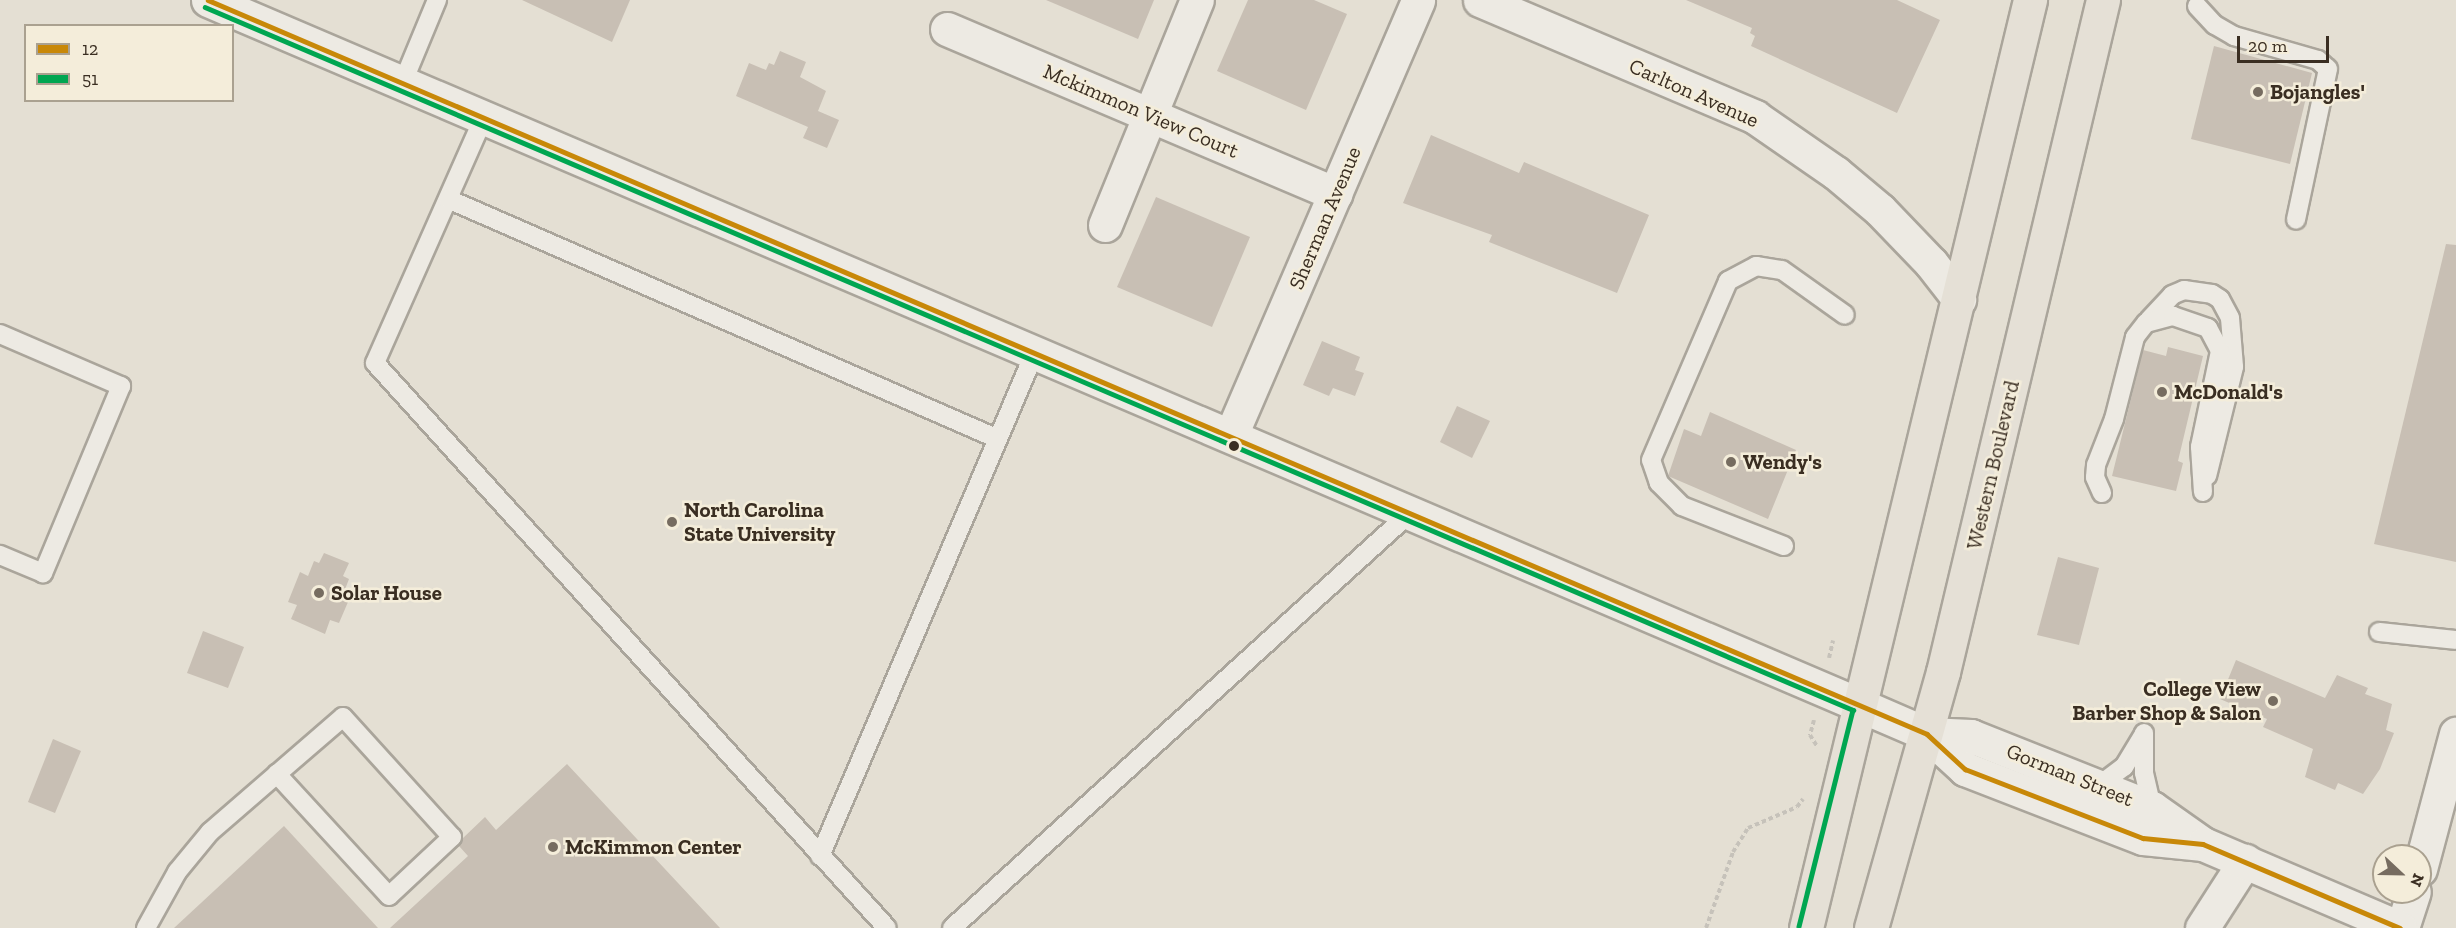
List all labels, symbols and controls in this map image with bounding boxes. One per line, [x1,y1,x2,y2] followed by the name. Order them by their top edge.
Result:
[24,24,234,102] legend
[2240,24,2332,62] scale bar
[2248,35,2287,57] text: 20 m
[82,38,98,60] text: 12
[1625,53,1763,133] street label: Carlton Avenue
[1039,58,1243,164] street label: Mckimmon View Court
[82,68,98,90] text: 51
[2270,79,2365,105] place label: Bojangles'
[2251,85,2265,99] marker: Bojangles'
[1283,143,1367,293] street label: Sherman Avenue
[1961,378,2025,552] street label: Western Boulevard
[2174,379,2283,405] place label: McDonald's
[2155,385,2169,399] marker: McDonald's
[1228,440,1240,452] unlabelled marker
[1743,449,1822,475] place label: Wendy's
[1724,455,1738,469] marker: Wendy's
[684,497,835,547] place label: North Carolina State University
[665,515,679,529] marker: North Carolina State University
[331,580,442,606] place label: Solar House
[312,586,326,600] marker: Solar House
[2072,676,2261,726] place label: College View Barber Shop & Salon
[2266,694,2280,708] marker: College View Barber Shop & Salon
[2003,738,2137,812] street label: Gorman Street
[565,834,742,860] place label: McKimmon Center
[546,840,560,854] marker: McKimmon Center
[2372,844,2432,904] north arrow
[2406,871,2428,889] text: N

